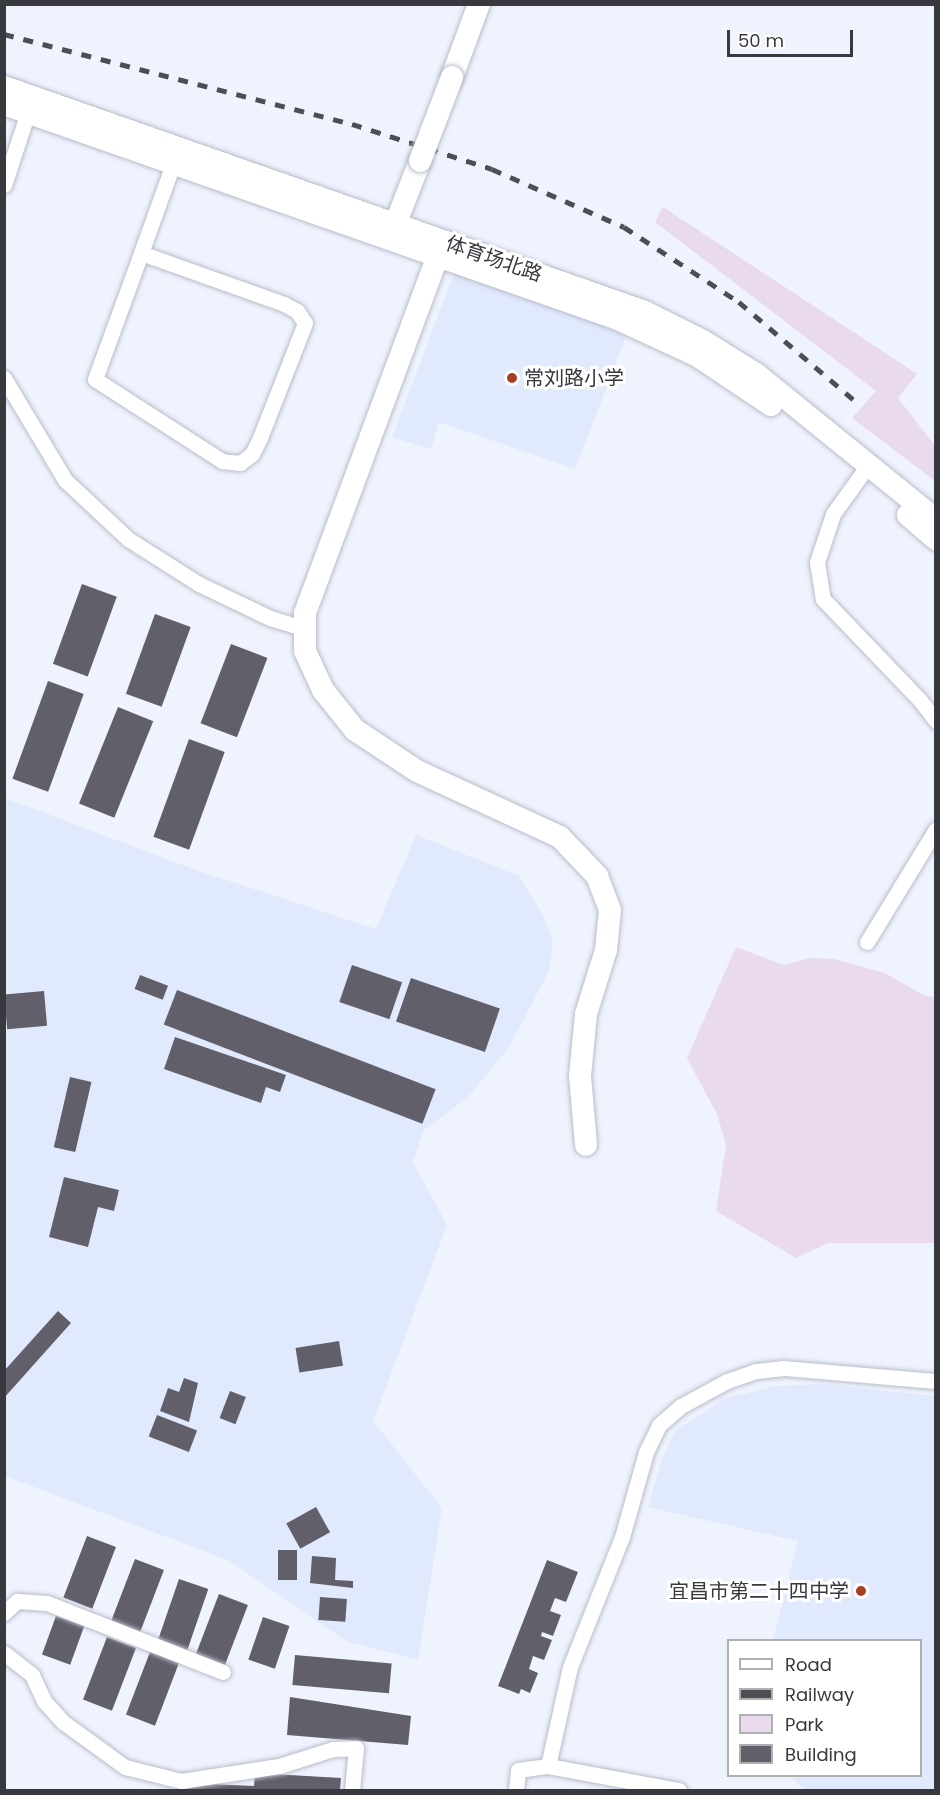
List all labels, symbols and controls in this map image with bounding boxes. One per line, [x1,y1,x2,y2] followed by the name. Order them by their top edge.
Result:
[730,18,856,56] scale bar
[738,28,784,53] text: 50 m
[443,231,545,287] street label: 体育场北路
[524,366,624,390] place label: 常刘路小学
[505,371,519,385] marker: 常刘路小学
[669,1579,849,1603] place label: 宜昌市第二十四中学
[854,1584,868,1598] marker: 宜昌市第二十四中学
[727,1639,922,1777] legend
[785,1652,832,1677] text: Road
[785,1682,854,1707] text: Railway
[785,1712,824,1737] text: Park
[785,1742,857,1767] text: Building

